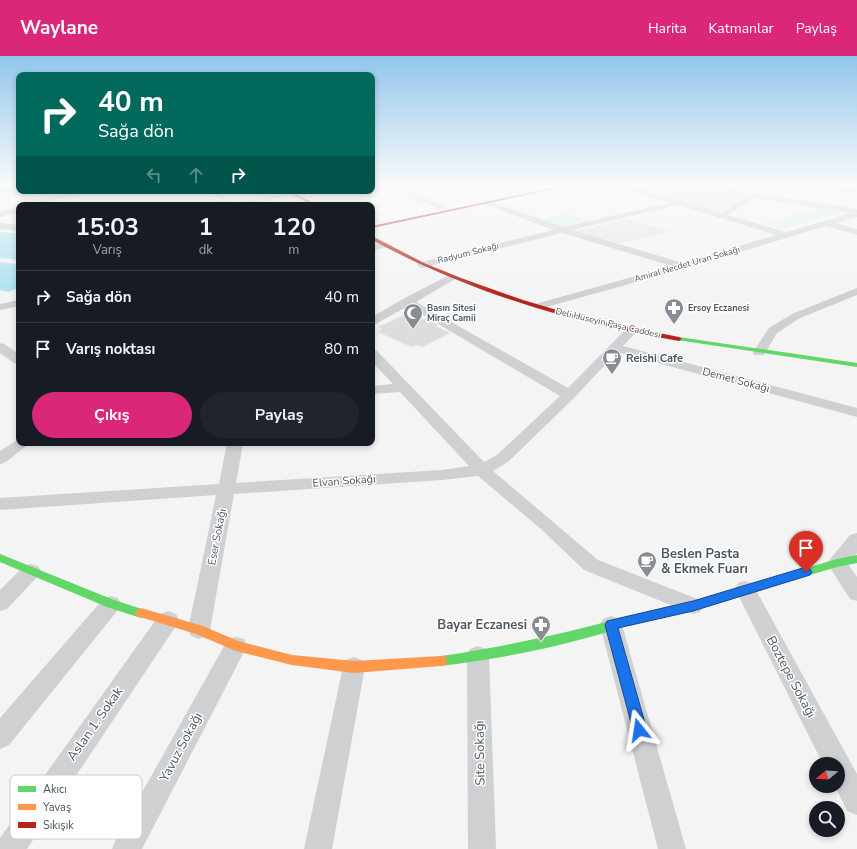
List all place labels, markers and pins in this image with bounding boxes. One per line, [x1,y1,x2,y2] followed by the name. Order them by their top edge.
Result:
[663,297,685,325] pharmacy icon: Ersoy Eczanesi
[402,302,424,330] mosque icon: Basın Sitesi Miraç Camii
[427,302,476,324] place label: Basın Sitesi Miraç Camii
[688,302,749,314] place label: Ersoy Eczanesi
[601,347,623,375] cafe icon: Reishi Cafe
[626,351,683,366] place label: Reishi Cafe
[789,531,823,572] pin
[661,545,748,578] place label: Beslen Pasta & Ekmek Fuarı
[636,550,658,578] cafe icon: Beslen Pasta & Ekmek Fuarı
[530,614,552,642] pharmacy icon: Bayar Eczanesi
[437,616,527,634] place label: Bayar Eczanesi

